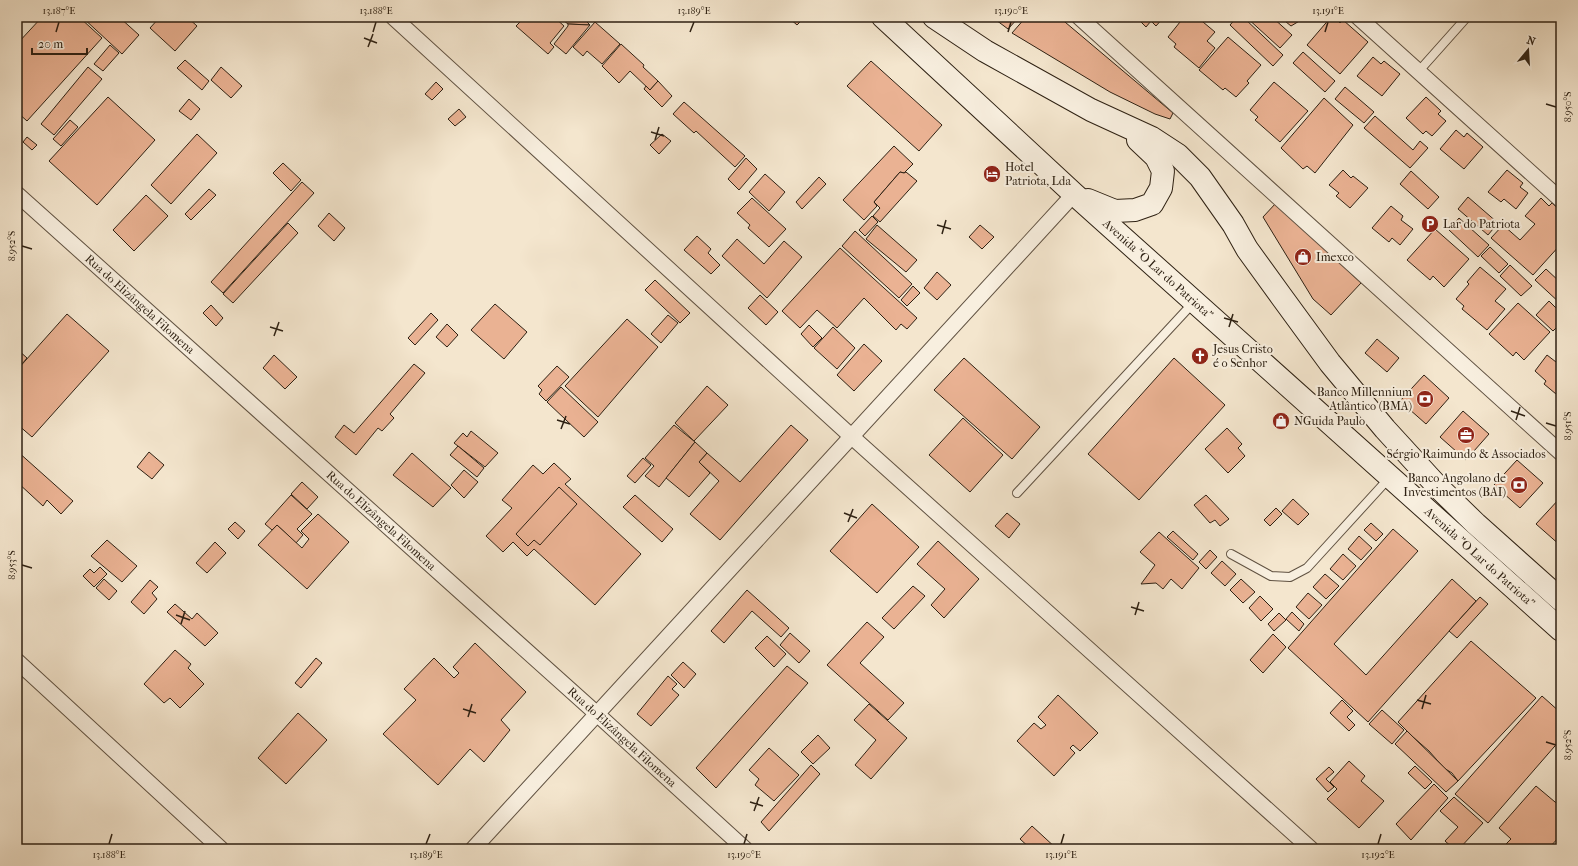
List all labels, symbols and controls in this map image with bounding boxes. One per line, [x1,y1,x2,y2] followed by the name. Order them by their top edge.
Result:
[43,5,75,17] text: 13.187°E
[360,5,392,17] text: 13.188°E
[677,5,711,17] text: 13.189°E
[994,5,1028,17] text: 13.190°E
[1312,5,1344,17] text: 13.191°E
[32,30,87,56] scale bar
[1508,30,1548,70] north arrow
[1525,33,1538,49] text: N
[38,37,63,51] text: 20 m
[1562,92,1574,122] text: 8.950°S
[1005,160,1071,188] place label: Hotel Patriota, Lda
[982,164,1002,184] hotel icon: Hotel Patriota, Lda
[1420,214,1440,234] parking icon: Lar do Patriota
[1099,216,1216,322] street label: Avenida "O Lar do Patriota"
[1443,217,1521,231] place label: Lar do Patriota
[6,231,18,261] text: 8.952°S
[1293,247,1313,267] shop icon: Imexco
[1316,250,1354,264] place label: Imexco
[82,251,198,357] street label: Rua do Elizângela Filomena
[1212,342,1273,370] place label: Jesus Cristo é o Senhor
[1190,346,1210,366] church icon: Jesus Cristo é o Senhor
[1317,385,1412,413] place label: Banco Millennium Atlântico (BMA)
[1415,389,1435,409] bank icon: Banco Millennium Atlântico (BMA)
[1271,411,1291,431] shop icon: NGuida Paulo
[1562,412,1574,440] text: 8.951°S
[1294,414,1365,428] place label: NGuida Paulo
[1456,425,1476,445] office icon: Sérgio Raimundo & Associados
[1386,447,1546,461] place label: Sérgio Raimundo & Associados
[323,468,439,573] street label: Rua do Elizângela Filomena
[1403,471,1506,499] place label: Banco Angolano de Investimentos (BAI)
[1509,475,1529,495] bank icon: Banco Angolano de Investimentos (BAI)
[1421,504,1538,610] street label: Avenida "O Lar do Patriota"
[6,550,18,580] text: 8.953°S
[565,684,680,790] street label: Rua do Elizângela Filomena
[1562,730,1574,760] text: 8.952°S
[93,849,125,861] text: 13.188°E
[409,849,443,861] text: 13.189°E
[727,849,761,861] text: 13.190°E
[1045,849,1077,861] text: 13.191°E
[1361,849,1395,861] text: 13.192°E

